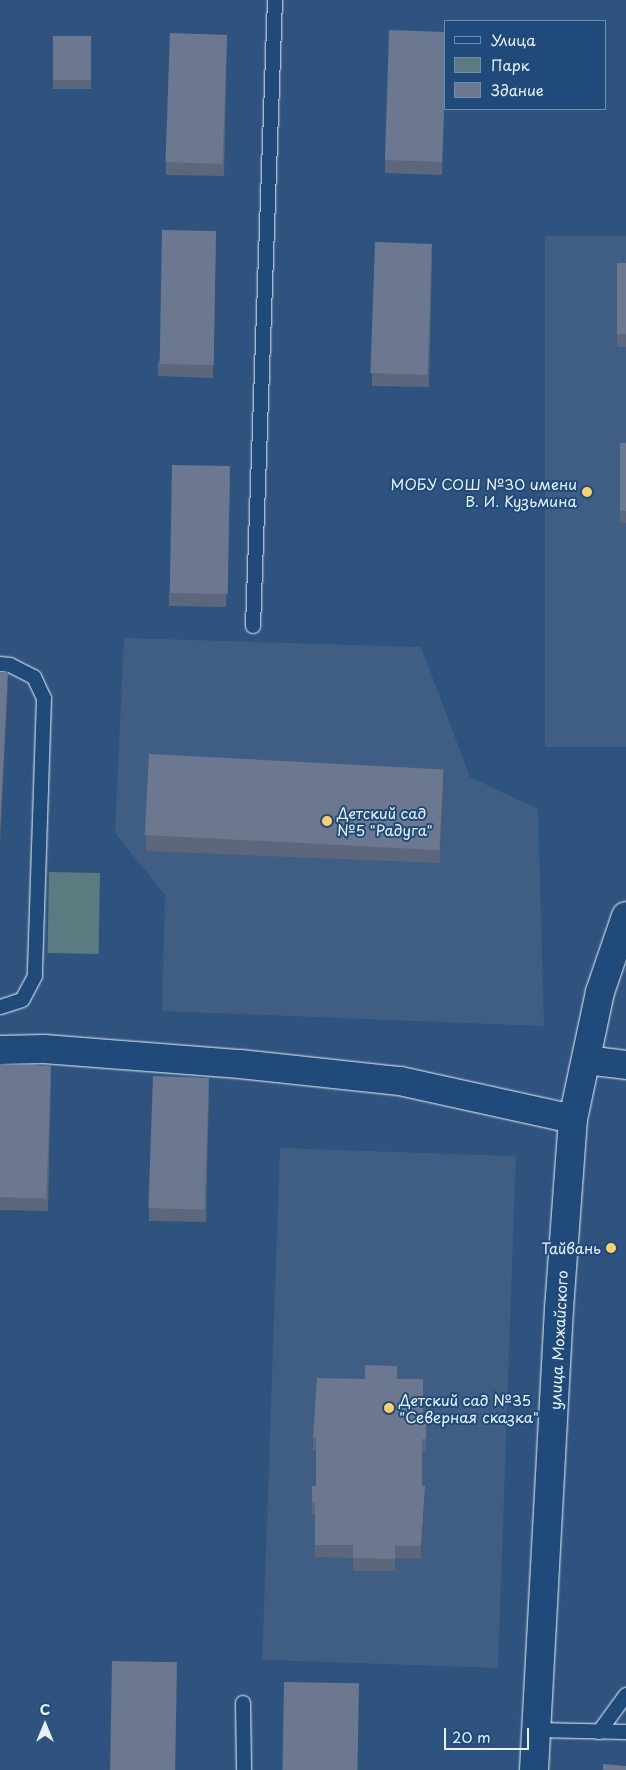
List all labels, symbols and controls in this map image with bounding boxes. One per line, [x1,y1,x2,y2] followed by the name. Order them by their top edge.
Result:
[444,20,606,110] legend
[491,28,536,51] text: Улица
[491,53,530,76] text: Парк
[491,78,544,101] text: Здание
[391,474,577,509] place label: МОБУ СОШ №30 имени В. И. Кузьмина
[581,486,593,498] marker: МОБУ СОШ №30 имени В. И. Кузьмина
[337,803,433,838] place label: Детский сад №5 "Радуга"
[321,815,333,827] marker: Детский сад №5 "Радуга"
[541,1239,601,1257] place label: Тайвань
[605,1242,617,1254] marker: Тайвань
[545,1269,571,1411] street label: улица Можайского
[399,1390,538,1425] place label: Детский сад №35 "Северная сказка"
[383,1402,395,1414] marker: Детский сад №35 "Северная сказка"
[40,1699,50,1720] text: С
[20,1700,70,1750] north arrow
[446,1718,531,1750] scale bar
[452,1725,491,1748] text: 20 m

